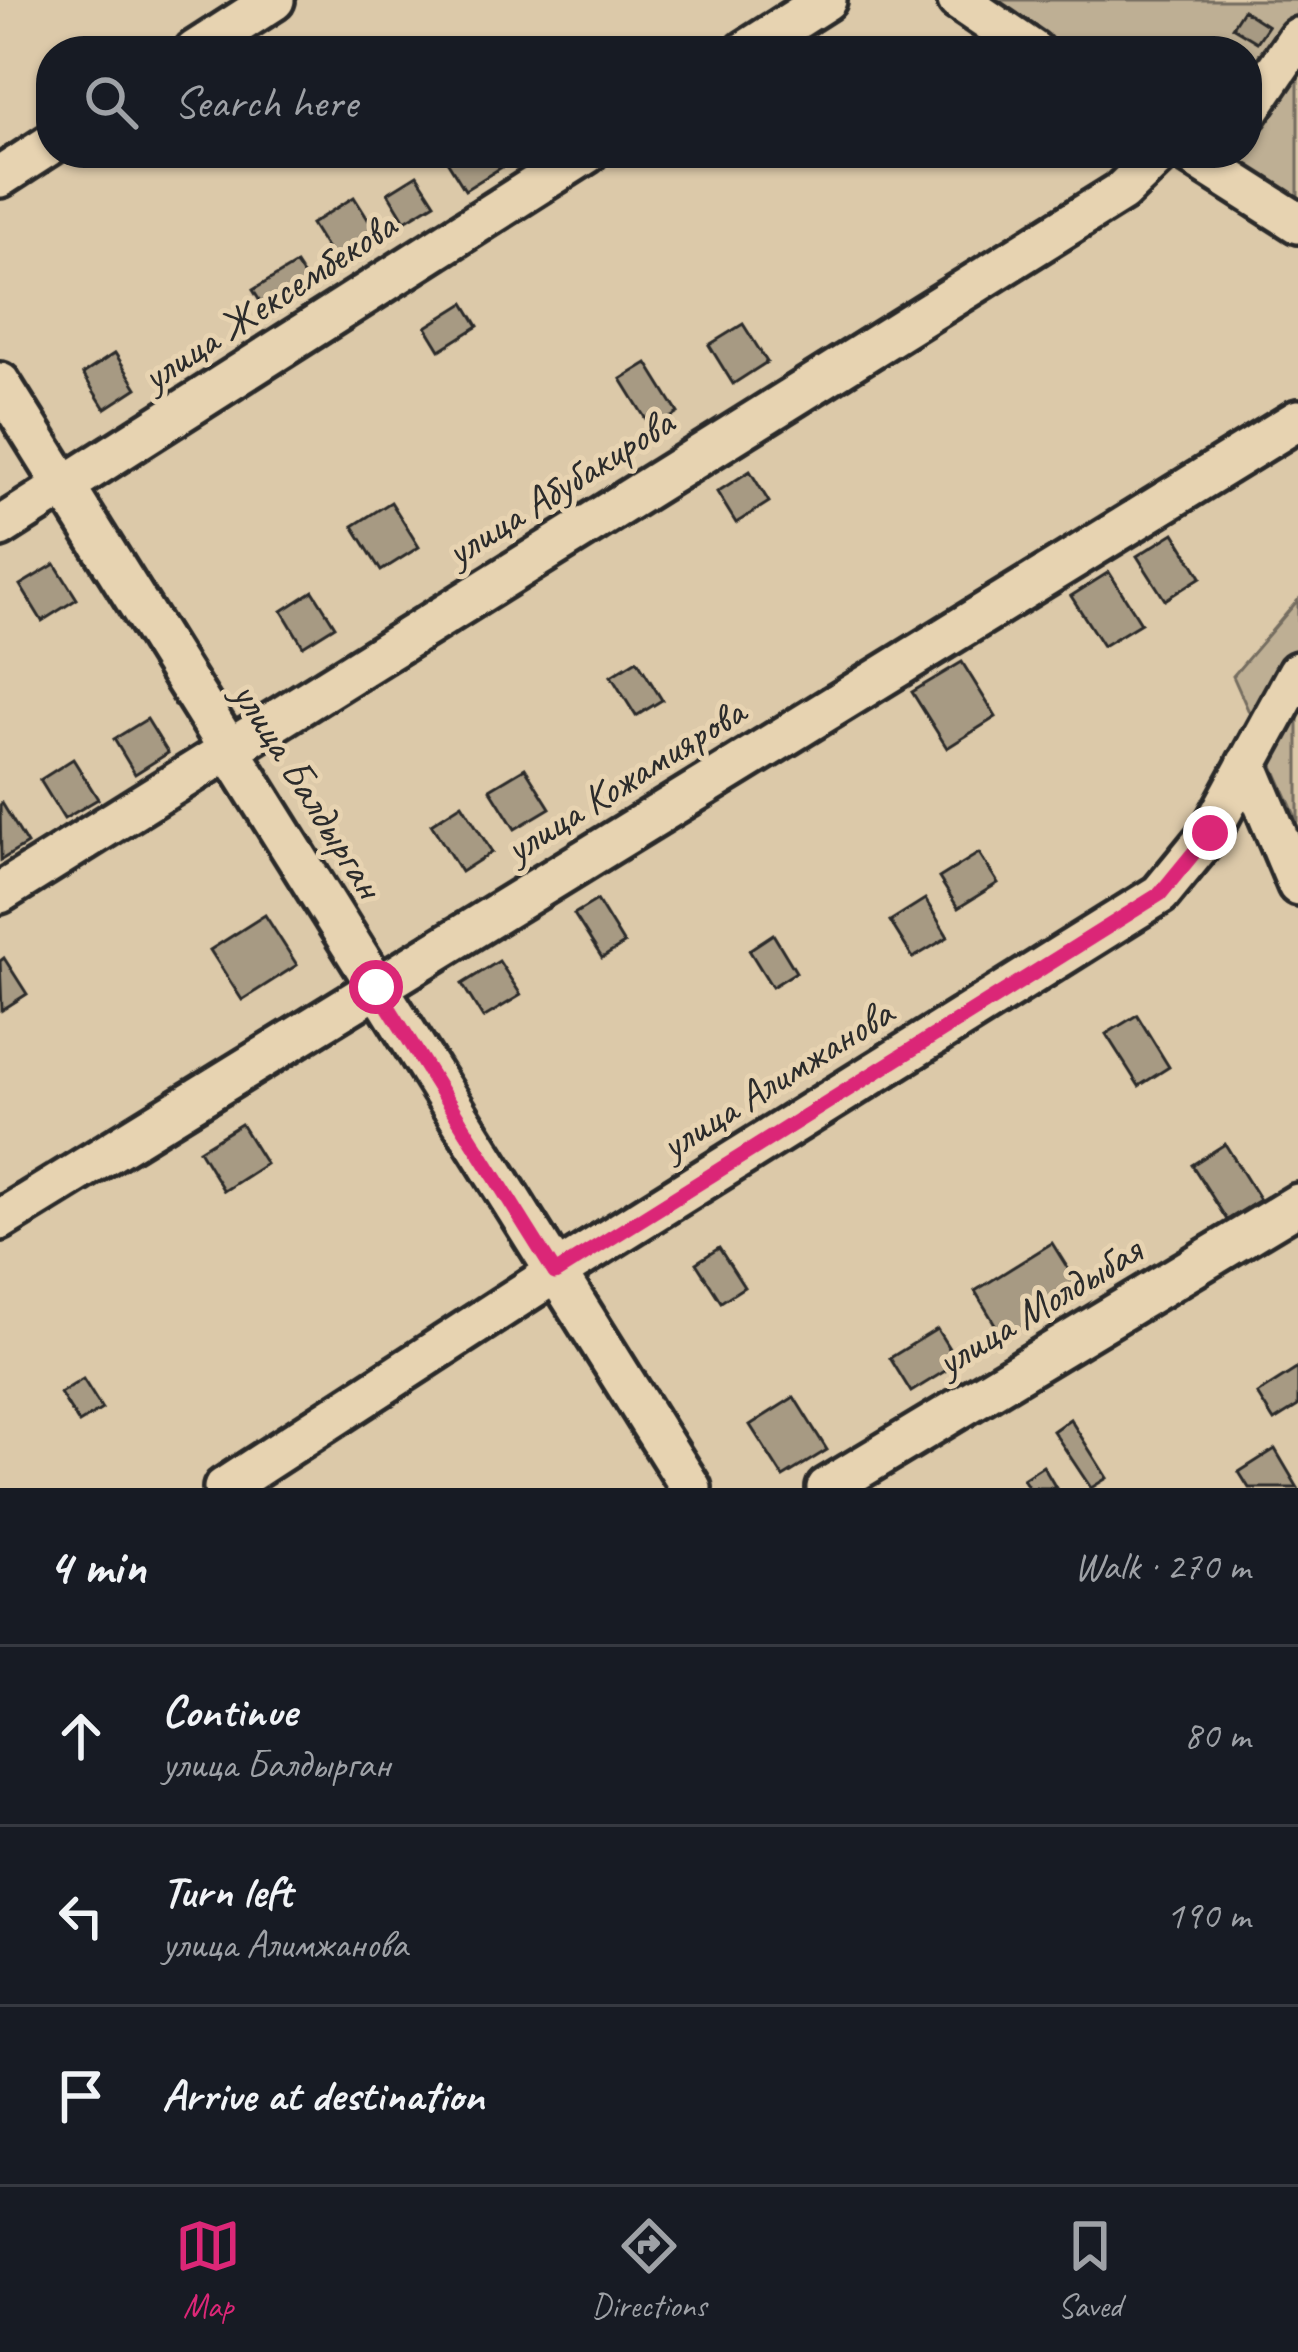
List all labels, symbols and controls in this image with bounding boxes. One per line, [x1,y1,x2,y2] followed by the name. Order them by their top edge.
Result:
[36,36,1262,168] search box
[78,69,144,135] icon: search
[174,74,357,131] text: Search here
[129,198,409,405] street label: улица Жексембекова
[433,395,686,580] street label: улица Абубакирова
[219,669,397,910] street label: улица Балдырган
[492,683,758,877] street label: улица Кожамиярова
[1183,806,1237,860] route end
[349,960,403,1014] route start
[648,985,905,1173] street label: улица Алимжанова
[924,1223,1153,1390] street label: улица Молдыбая
[48,1534,146,1598] text: 4 min
[1074,1542,1250,1591] text: Walk · 270 m
[162,1683,296,1740] text: Continue
[48,1703,114,1769] icon: ahead
[1184,1711,1250,1760] text: 80 m
[162,1740,390,1789] text: улица Балдырган
[162,1863,292,1920] text: Turn left
[48,1883,114,1949] icon: left
[1166,1891,1250,1940] text: 190 m
[162,1920,408,1969] text: улица Алимжанова
[48,2063,114,2129] icon: arrive
[162,2067,484,2124] text: Arrive at destination
[175,2213,241,2327] tab: Map
[592,2213,706,2327] tab: Directions
[1057,2213,1123,2327] tab: Saved

